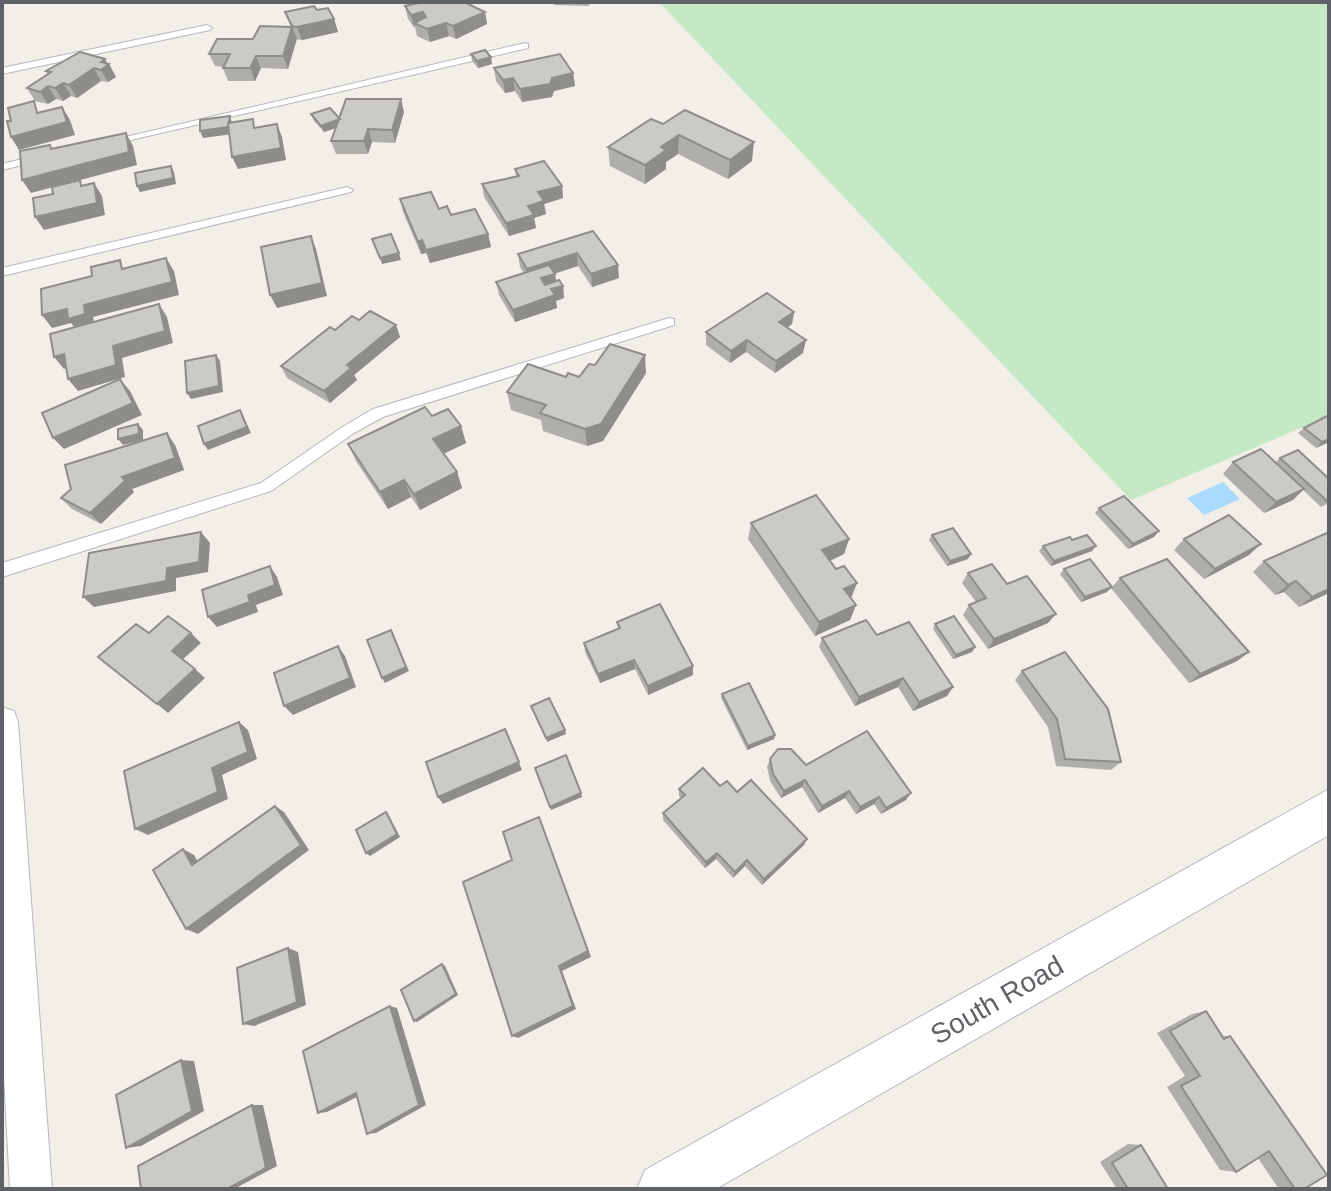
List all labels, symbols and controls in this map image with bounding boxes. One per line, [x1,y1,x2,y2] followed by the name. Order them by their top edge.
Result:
[925,950,1069,1050] street label: South Road

